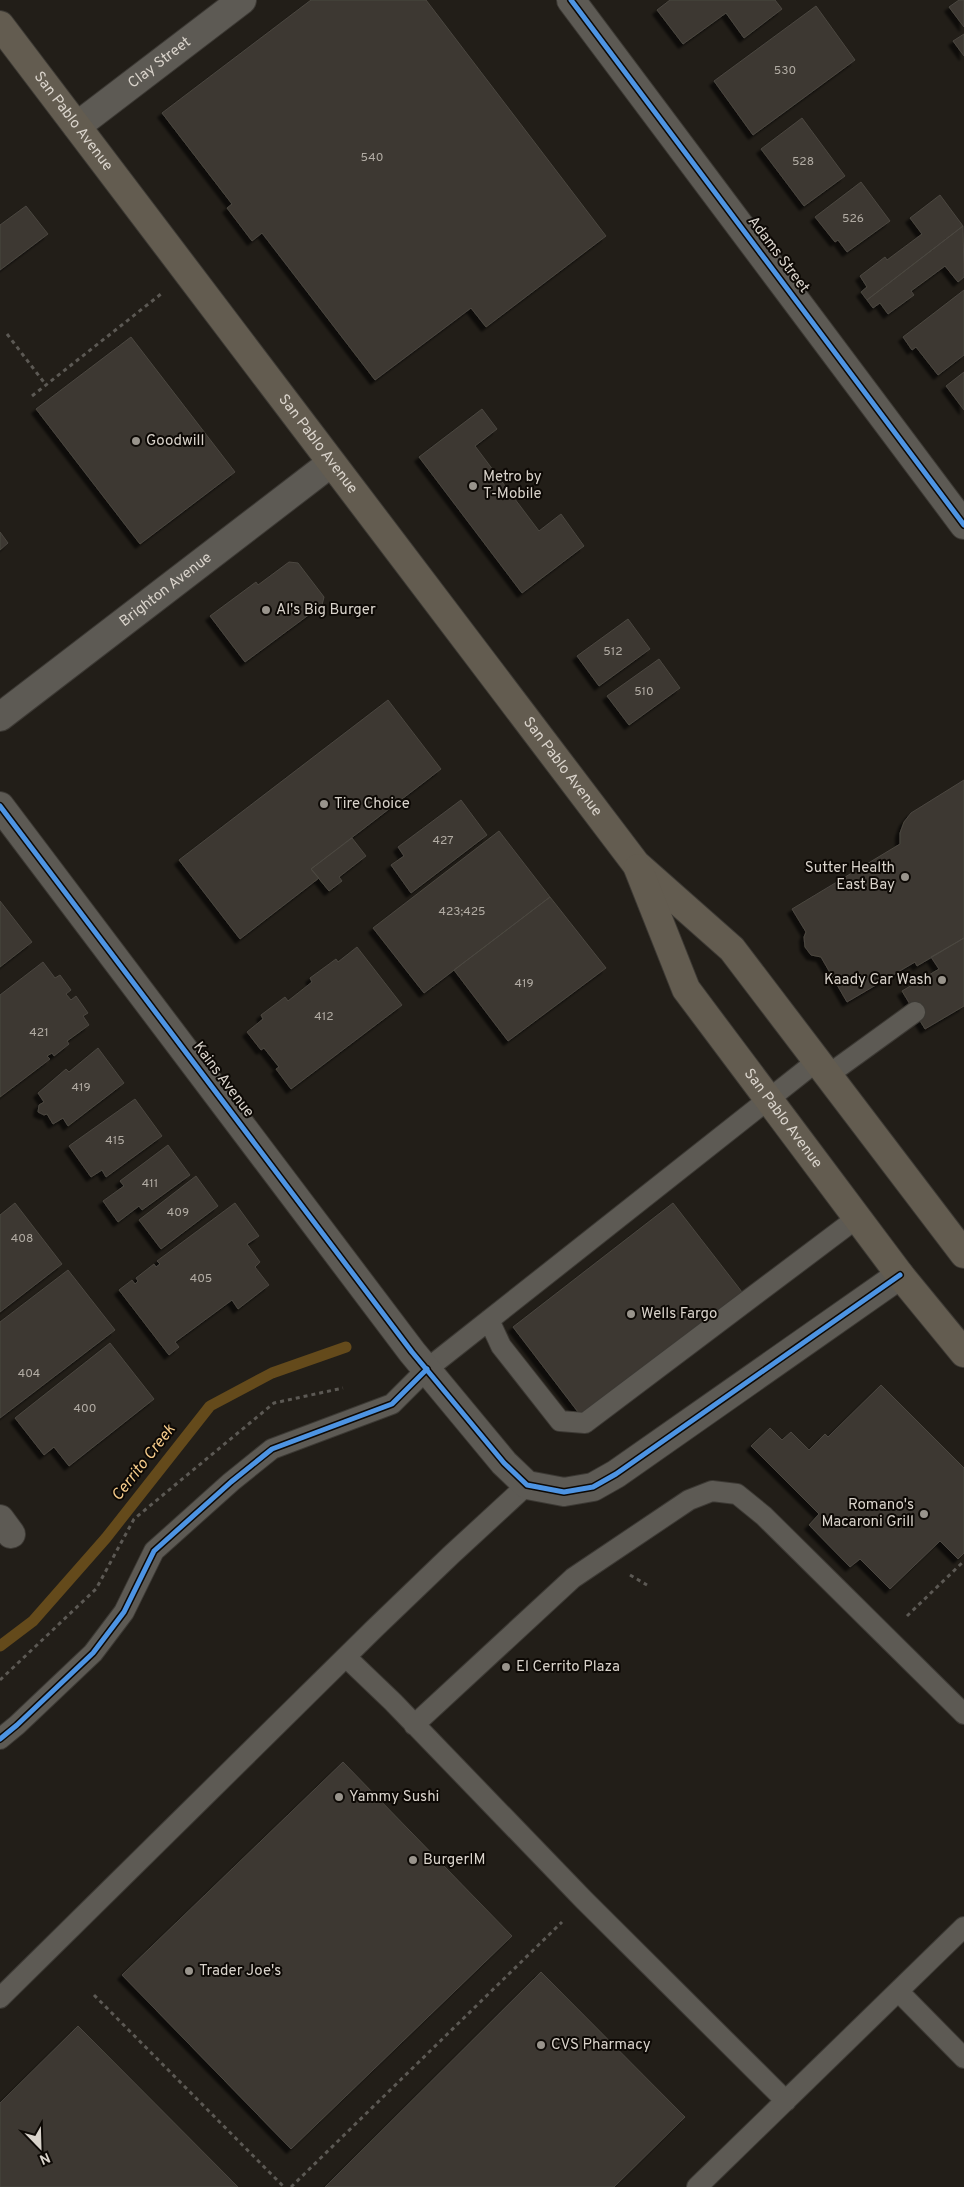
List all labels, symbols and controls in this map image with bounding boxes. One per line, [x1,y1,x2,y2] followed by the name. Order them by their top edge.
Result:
[124,33,195,93] street label: Clay Street
[774,63,796,79] house number: 530
[29,68,117,175] street label: San Pablo Avenue
[361,150,383,166] house number: 540
[792,154,814,170] house number: 528
[842,211,864,227] house number: 526
[743,213,813,297] street label: Adams Street
[274,391,362,498] street label: San Pablo Avenue
[146,432,204,451] place label: Goodwill
[130,435,142,447] marker: Goodwill
[483,468,542,504] place label: Metro by T-Mobile
[467,480,479,492] marker: Metro by T-Mobile
[116,548,216,631] street label: Brighton Avenue
[276,601,376,620] place label: Al's Big Burger
[260,604,272,616] marker: Al's Big Burger
[603,644,623,660] house number: 512
[634,684,654,700] house number: 510
[519,713,606,820] street label: San Pablo Avenue
[334,795,410,814] place label: Tire Choice
[318,798,330,810] marker: Tire Choice
[433,833,453,849] house number: 427
[805,859,895,895] place label: Sutter Health East Bay
[899,871,911,883] marker: Sutter Health East Bay
[439,904,485,920] house number: 423;425
[824,971,932,990] place label: Kaady Car Wash
[936,974,948,986] marker: Kaady Car Wash
[514,976,534,992] house number: 419
[314,1009,334,1025] house number: 412
[29,1025,49,1041] house number: 421
[188,1038,258,1122] street label: Kains Avenue
[739,1065,827,1172] street label: San Pablo Avenue
[71,1080,91,1096] house number: 419
[105,1133,125,1149] house number: 415
[142,1176,158,1192] house number: 411
[167,1205,189,1221] house number: 409
[11,1231,33,1247] house number: 408
[190,1271,212,1287] house number: 405
[641,1305,717,1324] place label: Wells Fargo
[625,1308,637,1320] marker: Wells Fargo
[18,1366,40,1382] house number: 404
[74,1401,96,1417] house number: 400
[108,1420,181,1505] water label: Cerrito Creek
[822,1496,914,1532] place label: Romano's Macaroni Grill
[918,1508,930,1520] marker: Romano's Macaroni Grill
[516,1658,620,1677] place label: El Cerrito Plaza
[500,1661,512,1673] marker: El Cerrito Plaza
[349,1788,439,1807] place label: Yammy Sushi
[333,1791,345,1803] marker: Yammy Sushi
[423,1851,486,1870] place label: BurgerIM
[407,1854,419,1866] marker: BurgerIM
[199,1962,281,1981] place label: Trader Joe's
[183,1965,195,1977] marker: Trader Joe's
[551,2036,651,2055] place label: CVS Pharmacy
[535,2039,547,2051] marker: CVS Pharmacy
[15,2122,65,2172] north arrow
[37,2148,52,2167] text: N

